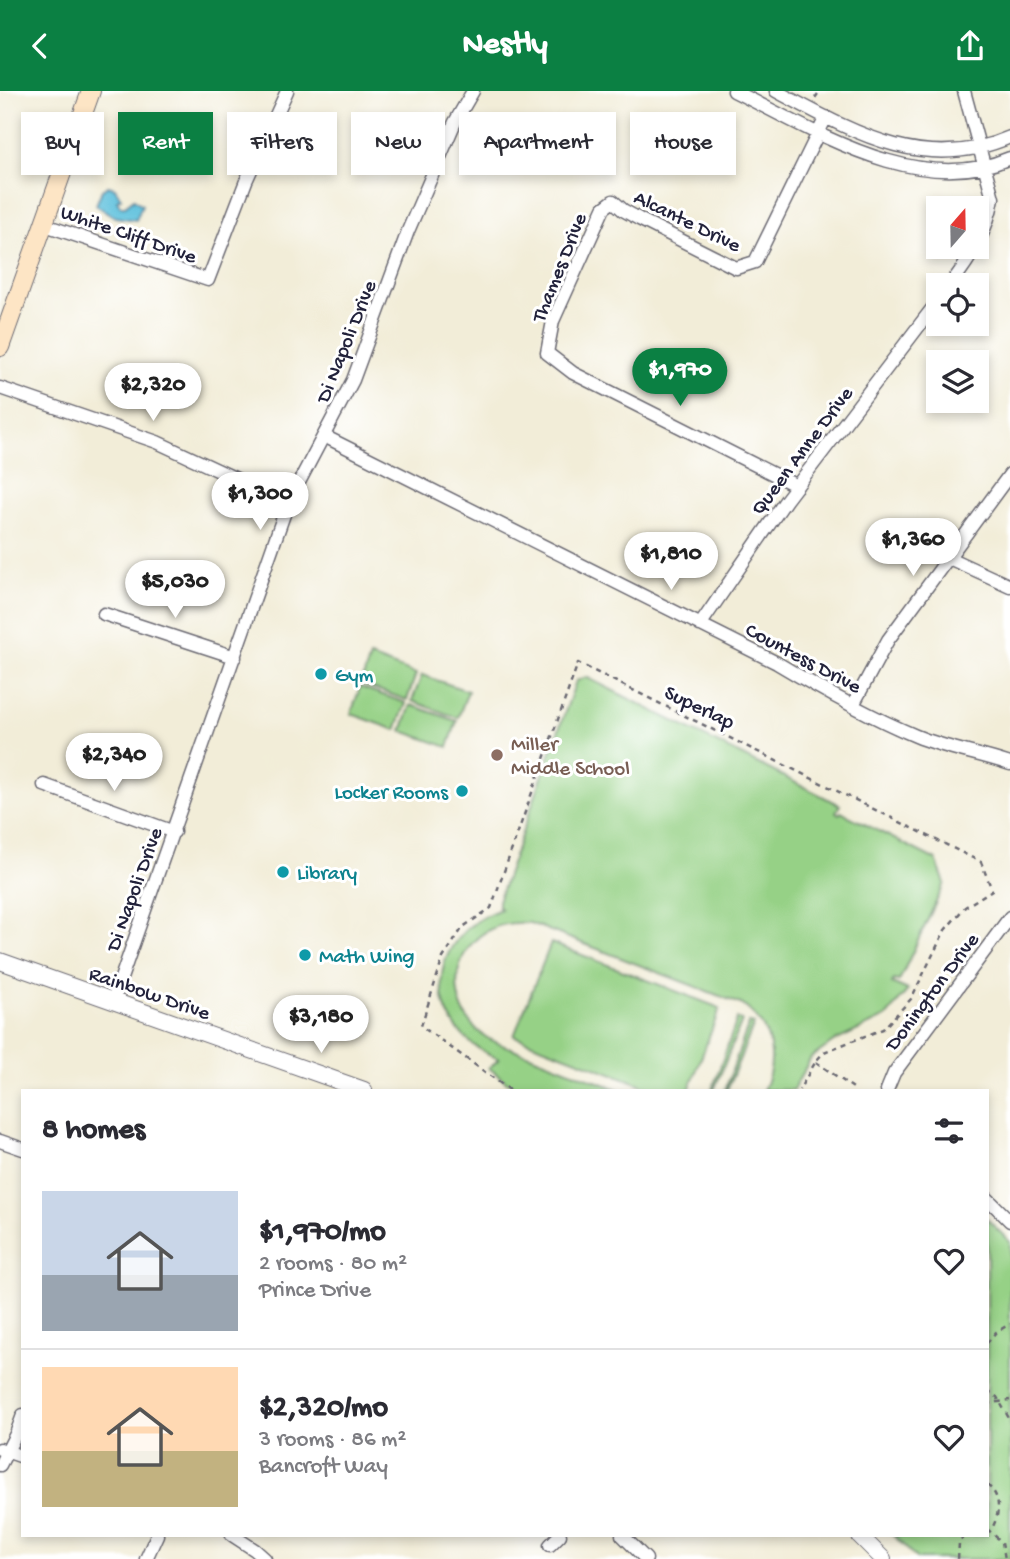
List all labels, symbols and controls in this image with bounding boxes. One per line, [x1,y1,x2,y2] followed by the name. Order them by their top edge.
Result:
[21,27,59,65] icon: back
[462,27,548,65] text: Nestly
[951,27,989,65] icon: share
[21,112,104,175] chip: Buy
[118,112,213,175] chip: Rent
[227,112,337,175] chip: Filters
[351,112,445,175] chip: New
[459,112,616,175] chip: Apartment
[630,112,736,175] chip: House
[629,186,745,260] street label: Alcante Drive
[926,196,989,259] north arrow
[926,196,989,413] map controls
[57,201,200,272] street label: White Cliff Drive
[528,209,595,327] street label: Thames Drive
[926,273,989,336] button: locate
[312,276,385,409] street label: Di Napoli Drive
[623,349,737,408] pin: $1,970
[926,350,989,413] button: layers
[648,357,712,384] text: $1,970
[96,363,210,423] pin: $2,320
[120,372,186,399] text: $2,320
[747,382,861,521] street label: Queen Anne Drive
[203,473,317,532] pin: $1,300
[228,481,292,508] text: $1,300
[856,519,970,578] pin: $1,360
[881,527,945,554] text: $1,360
[614,533,728,592] pin: $1,810
[640,541,702,568] text: $1,810
[118,561,232,620] pin: $5,030
[141,569,209,596] text: $5,030
[740,619,866,702] street label: Countess Drive
[335,665,374,690] place label: Gym
[313,666,329,682] marker: Gym
[659,682,738,737] street label: Superlap
[57,733,171,793] pin: $2,340
[511,734,630,783] place label: Miller Middle School
[82,742,146,769] text: $2,340
[489,747,505,763] marker: Miller Middle School
[334,782,449,807] place label: Locker Rooms
[454,783,470,799] marker: Locker Rooms
[102,824,171,957] street label: Di Napoli Drive
[297,863,357,888] place label: Library
[275,864,291,880] marker: Library
[880,928,987,1059] street label: Donington Drive
[319,946,414,971] place label: Math Wing
[297,947,313,963] marker: Math Wing
[85,963,214,1028] street label: Rainbow Drive
[264,995,378,1055] pin: $3,180
[289,1004,353,1031] text: $3,180
[930,1112,968,1150] icon: filters
[42,1114,145,1149] text: 8 homes
[259,1216,386,1251] text: $1,970/mo
[98,1219,182,1303] icon: home
[930,1242,968,1280] icon: heart
[259,1251,407,1278] text: 2 rooms · 80 m²
[259,1278,371,1305] text: Prince Drive
[259,1392,388,1427] text: $2,320/mo
[98,1395,182,1479] icon: home
[930,1418,968,1456] icon: heart
[259,1427,406,1454] text: 3 rooms · 86 m²
[259,1454,388,1481] text: Bancroft Way

